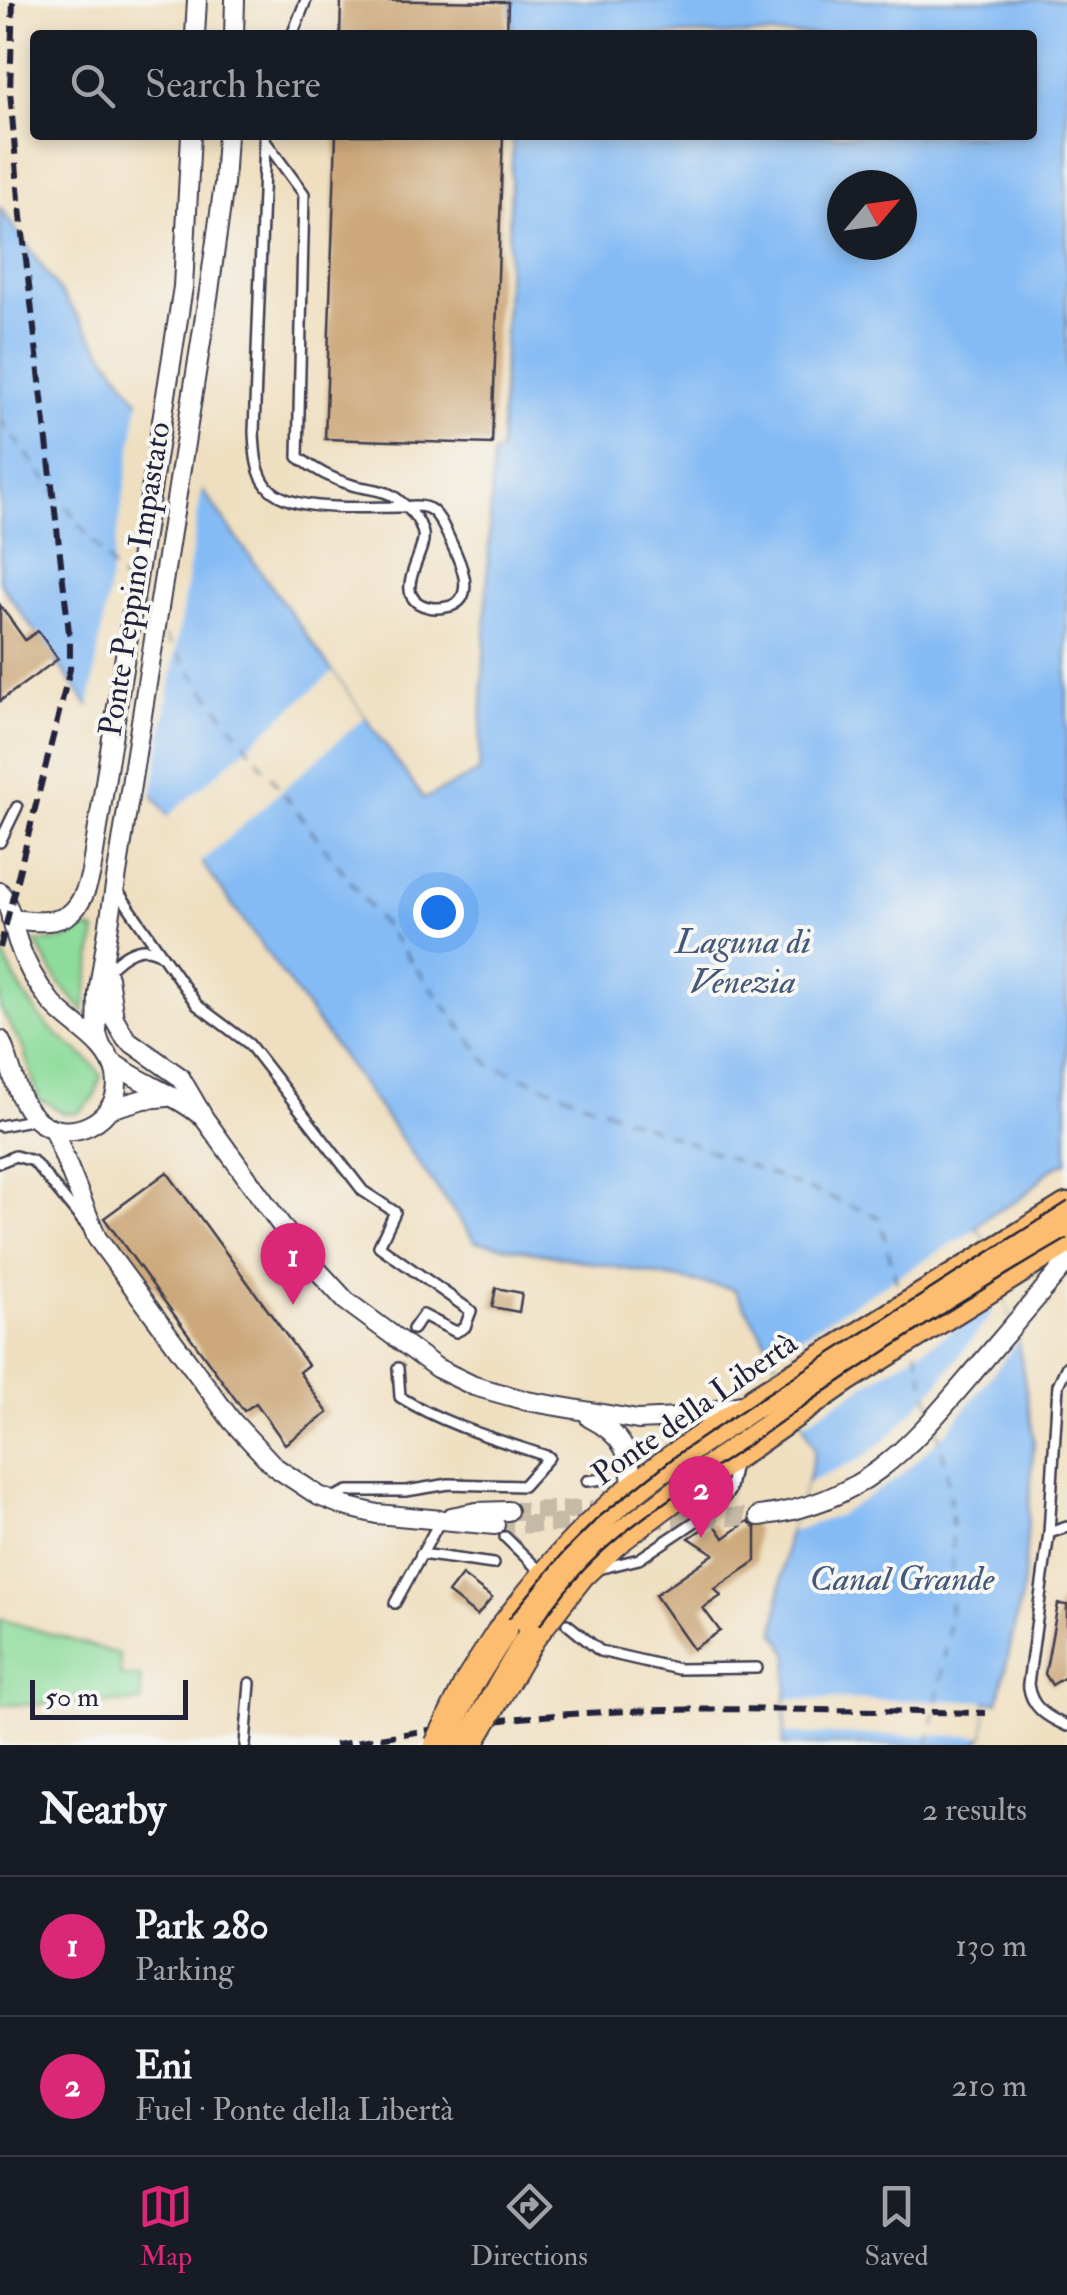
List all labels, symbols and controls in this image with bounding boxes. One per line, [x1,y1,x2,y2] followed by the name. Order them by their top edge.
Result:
[30,30,1037,140] search box
[65,58,120,113] icon: search
[145,61,321,109] text: Search here
[827,170,917,260] north arrow
[90,419,180,739] street label: Ponte Peppino Impastato
[413,887,464,938] your location
[673,920,811,1004] water label: Laguna di Venezia
[260,1222,326,1305] pin: 1
[584,1323,806,1494] street label: Ponte della Libertà
[668,1456,734,1538] pin: 2
[810,1557,995,1601] water label: Canal Grande
[30,1675,188,1720] scale bar
[45,1680,99,1715] text: 50 m
[40,1784,166,1836] text: Nearby
[922,1790,1027,1830] text: 2 results
[135,1902,269,1950] text: Park 280
[67,1926,78,1966] text: 1
[955,1926,1027,1966] text: 130 m
[135,1950,234,1990] text: Parking
[135,2042,192,2090] text: Eni
[64,2066,81,2106] text: 2
[952,2066,1027,2106] text: 210 m
[135,2090,454,2130] text: Fuel · Ponte della Libertà
[138,2179,193,2274] tab: Map
[470,2179,588,2274] tab: Directions
[865,2179,929,2274] tab: Saved

